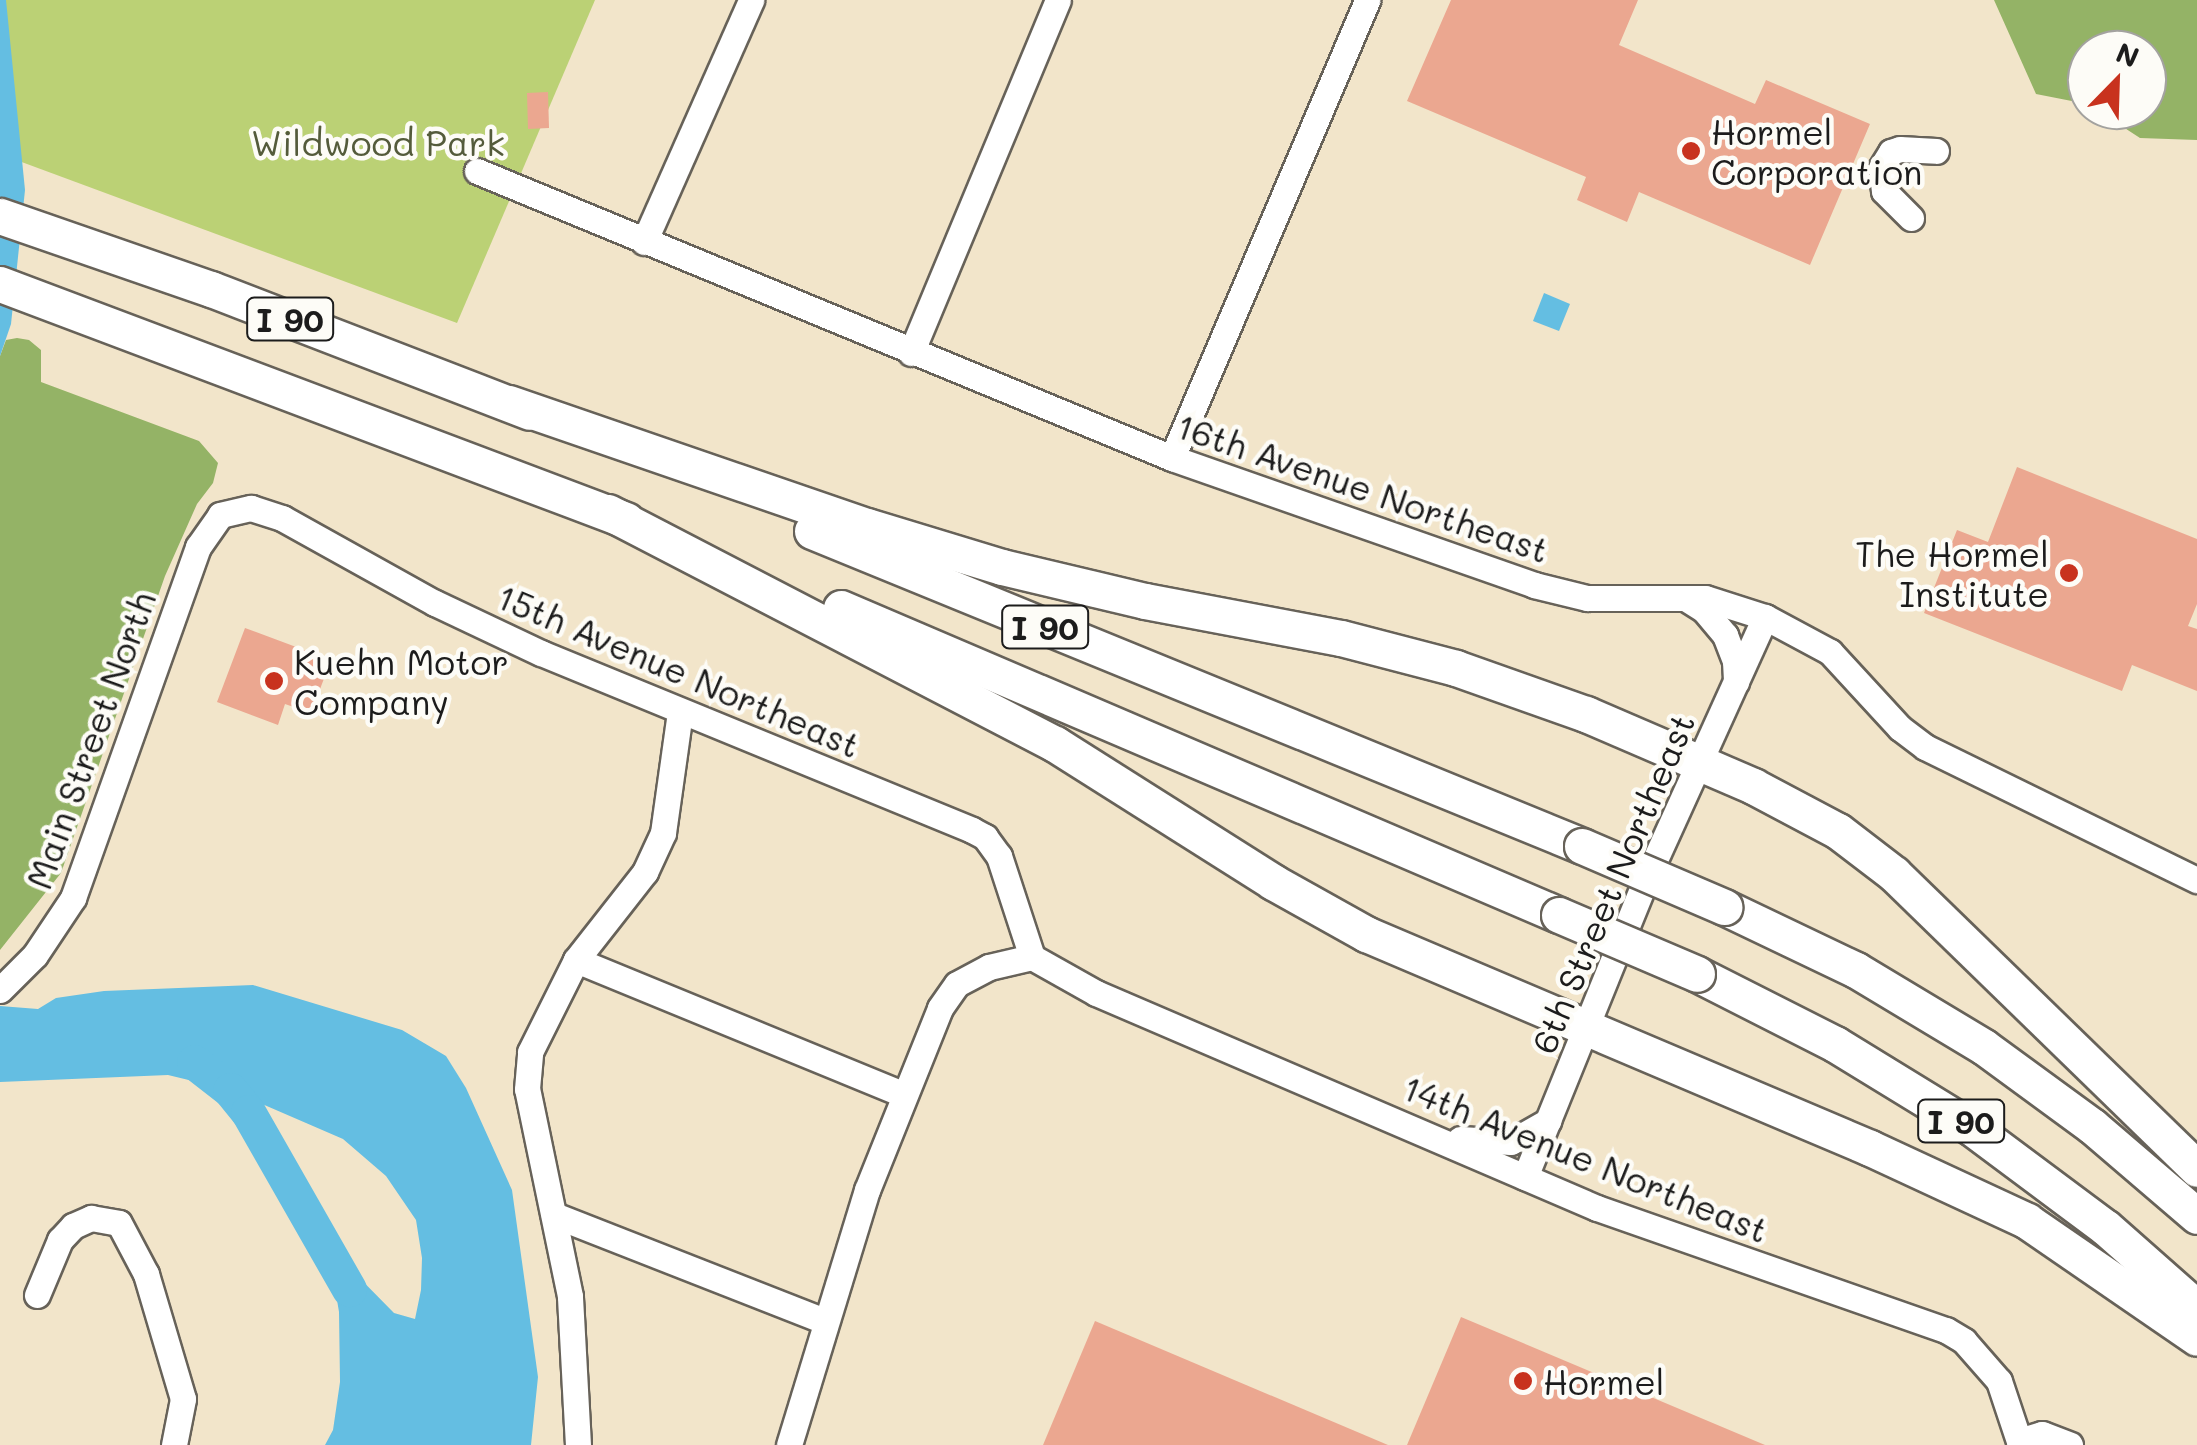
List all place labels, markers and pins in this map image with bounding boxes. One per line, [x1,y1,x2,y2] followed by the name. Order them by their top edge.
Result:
[1711,110,1922,192] place label: Hormel Corporation
[1680,140,1702,162] marker: Hormel Corporation
[1855,532,2049,614] place label: The Hormel Institute
[2058,562,2080,584] marker: The Hormel Institute
[294,640,509,722] place label: Kuehn Motor Company
[263,670,285,692] marker: Kuehn Motor Company
[1543,1360,1665,1402] place label: Hormel
[1512,1370,1534,1392] marker: Hormel

